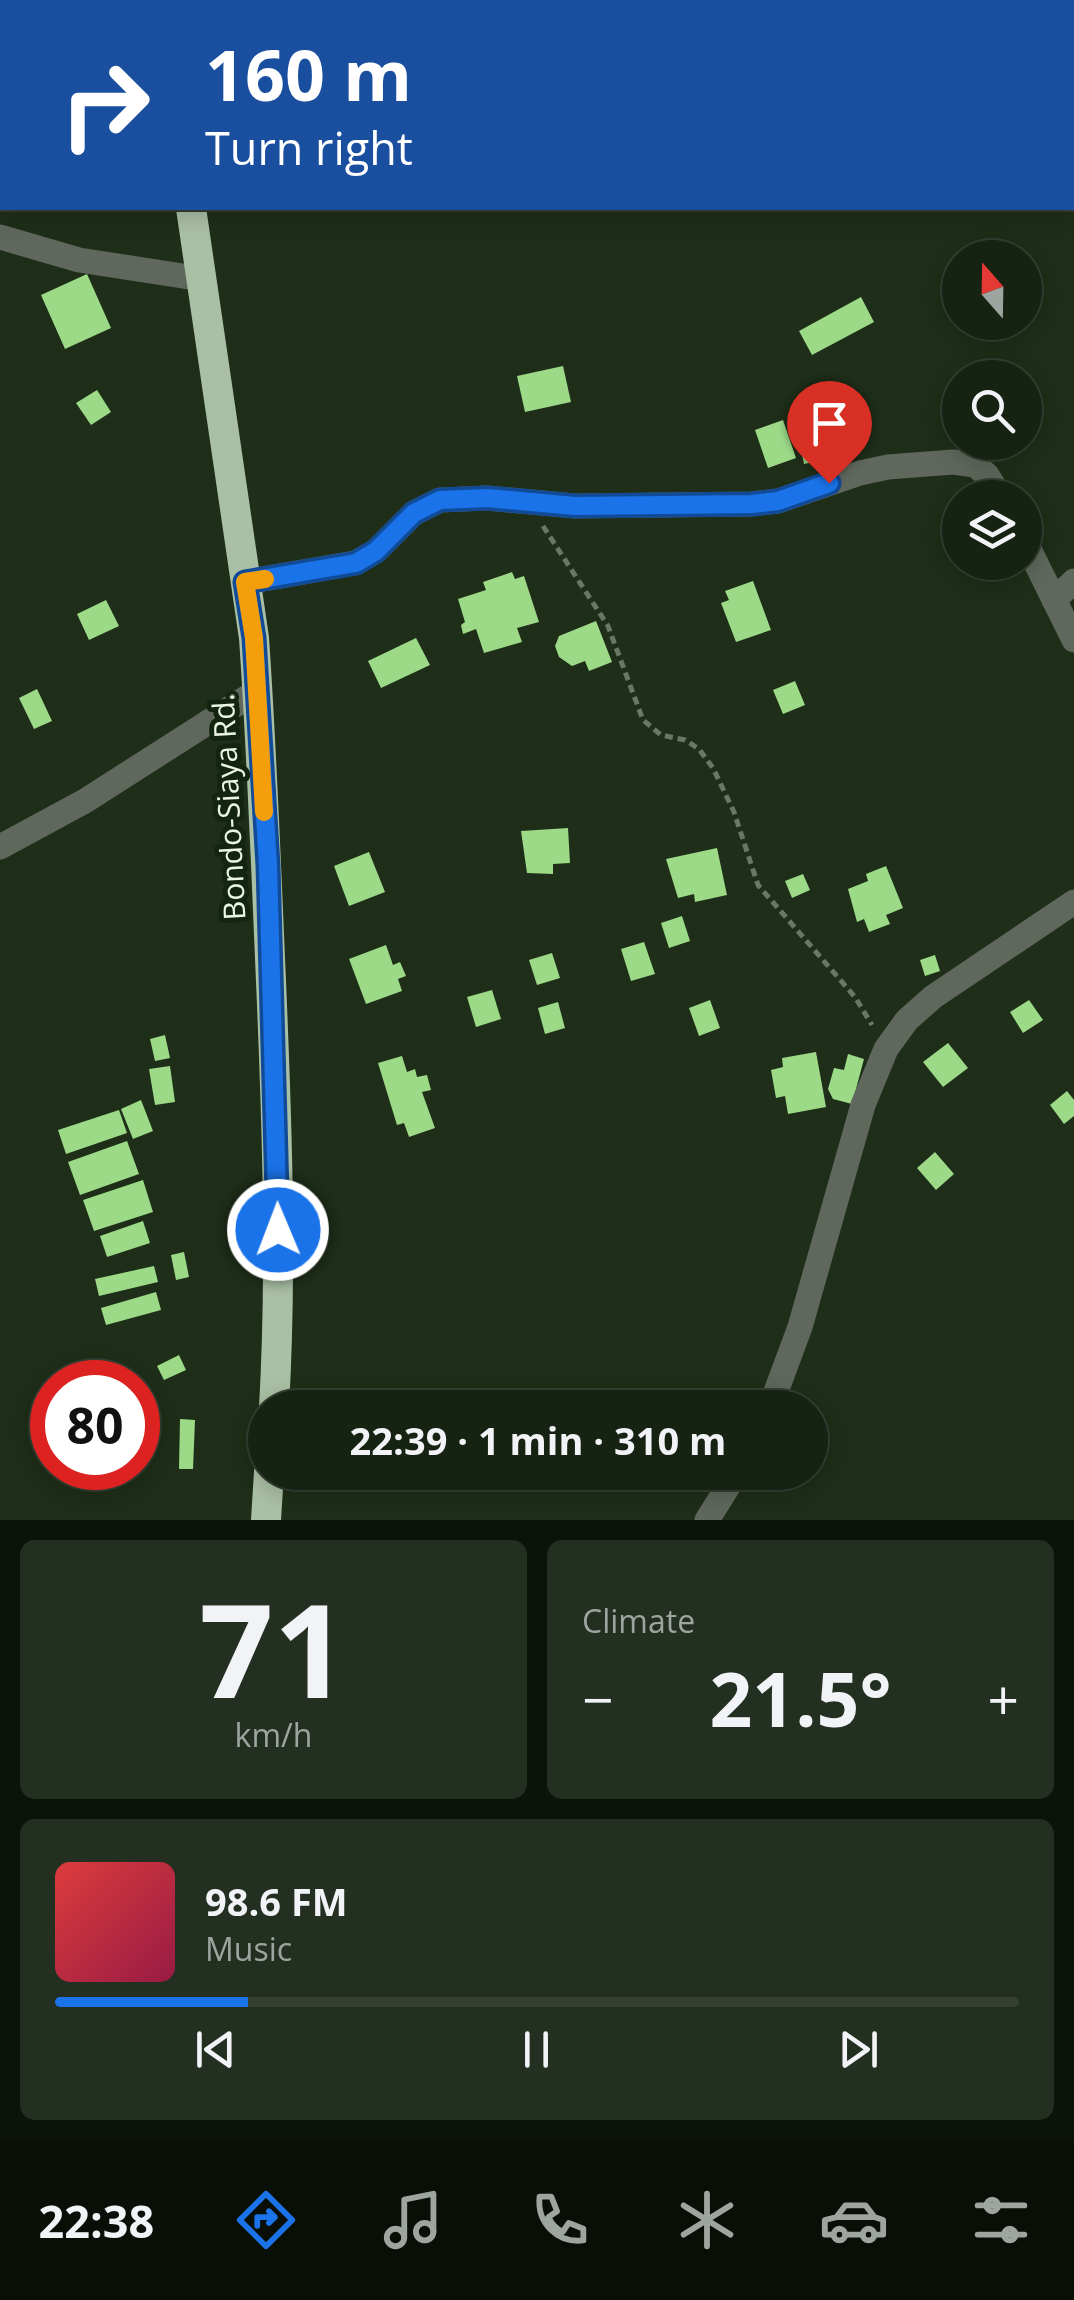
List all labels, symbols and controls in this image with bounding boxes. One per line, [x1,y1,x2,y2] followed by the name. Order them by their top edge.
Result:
[205,26,412,122] text: 160 m
[40,40,170,170] icon: right
[205,117,413,178] text: Turn right
[942,240,1042,340] north arrow
[942,240,1042,580] map controls
[942,360,1042,460] button: search
[787,381,872,484] pin
[802,396,857,451] icon: arrive
[942,480,1042,580] button: layers
[202,693,254,921] street label: Bondo-Siaya Rd.
[226,1178,330,1282] position arrow
[30,1360,160,1490] speed limit sign: 80
[350,1414,726,1466] text: 22:39 · 1 min · 310 m
[199,1559,348,1736] text: 71
[582,1599,695,1642] text: Climate
[709,1647,892,1749] text: 21.5°
[582,1661,613,1736] text: −
[988,1661,1019,1736] text: +
[235,1713,312,1756] text: km/h
[205,1875,348,1927] text: 98.6 FM
[205,1927,292,1970] text: Music
[188,2022,243,2077] icon: previous
[509,2022,564,2077] icon: pause
[831,2022,886,2077] icon: next
[231,2185,301,2255] icon: directions
[378,2185,448,2255] icon: music
[525,2185,595,2255] icon: phone
[672,2185,742,2255] icon: climate
[819,2185,889,2255] icon: car
[966,2185,1036,2255] icon: filters
[38,2190,154,2251] text: 22:38

